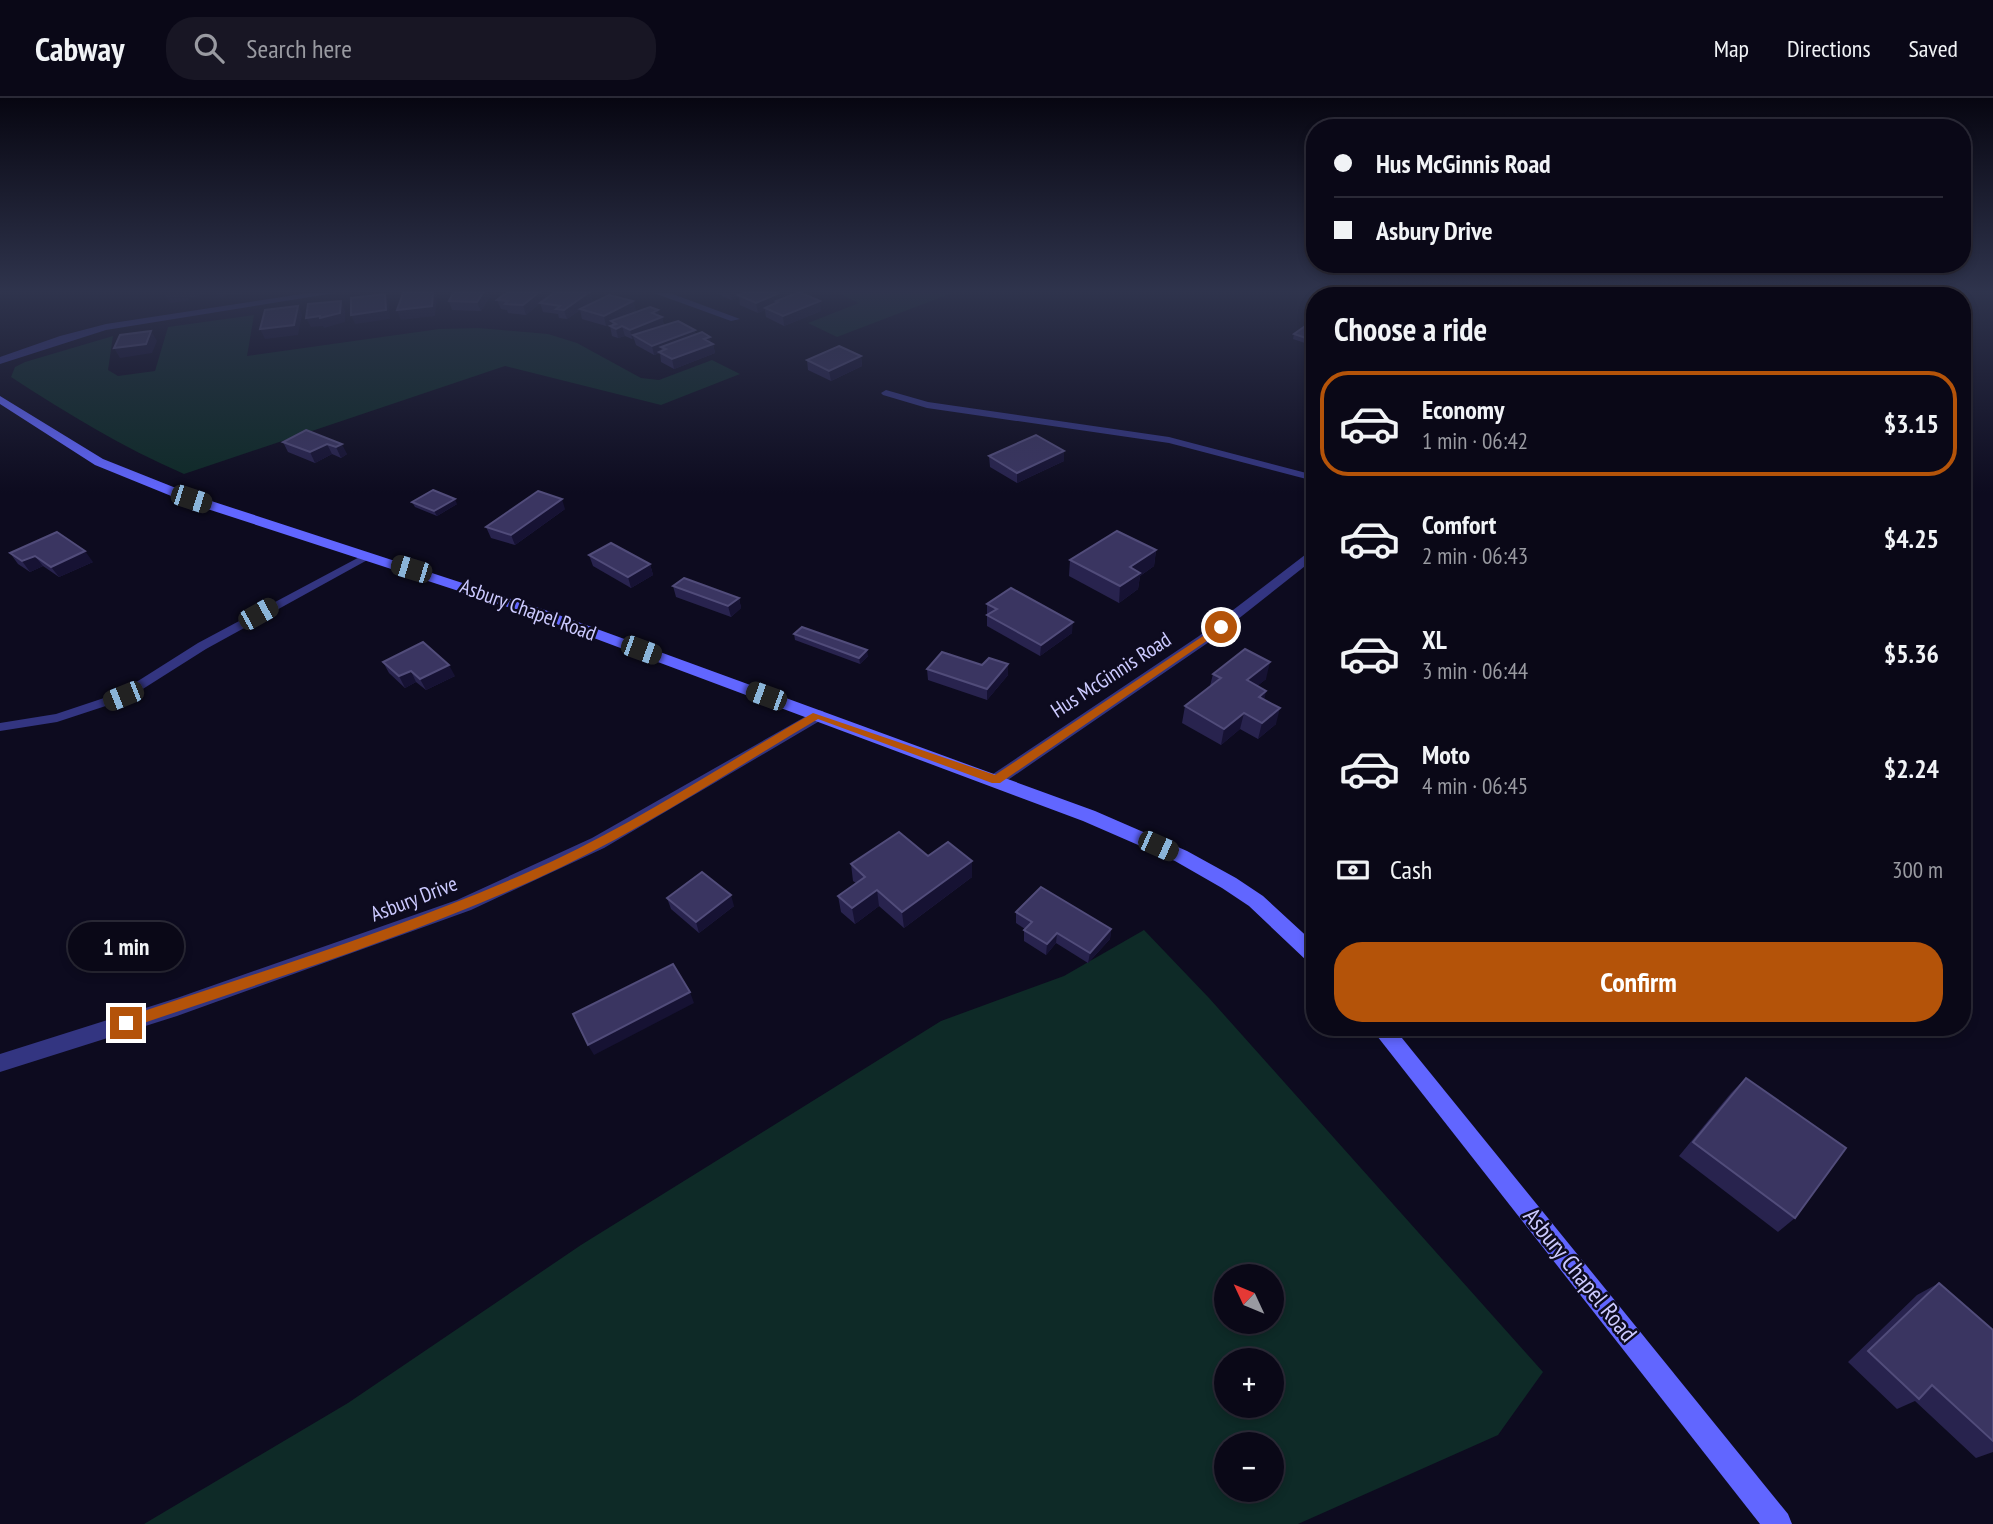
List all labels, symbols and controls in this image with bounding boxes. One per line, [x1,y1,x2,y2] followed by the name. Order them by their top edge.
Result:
[166,17,656,80] search box
[35,27,124,70] text: Cabway
[190,29,228,67] icon: search
[246,32,352,65] text: Search here
[1714,33,1749,64] text: Map
[1787,33,1871,64] text: Directions
[1909,33,1958,64] text: Saved
[1376,147,1551,180] text: Hus McGinnis Road
[1376,214,1493,247] text: Asbury Drive
[1334,308,1487,350] text: Choose a ride
[1338,392,1401,455] icon: car
[1422,393,1504,426] text: Economy
[1884,407,1939,440] text: $3.15
[1422,426,1528,455] text: 1 min · 06:42
[168,483,215,515] car
[1338,507,1401,570] icon: car
[1422,508,1496,541] text: Comfort
[1884,522,1939,555] text: $4.25
[1422,541,1528,570] text: 2 min · 06:43
[388,553,435,585] car
[456,572,600,647] street label: Asbury Chapel Road
[235,595,282,633] car
[1205,611,1237,643] route start
[1338,622,1401,685] icon: car
[1422,623,1447,656] text: XL
[1045,626,1176,723] street label: Hus McGinnis Road
[618,633,665,667] car
[1884,637,1939,670] text: $5.36
[1422,656,1528,685] text: 3 min · 06:44
[100,678,147,714] car
[743,679,790,713] car
[1338,737,1401,800] icon: car
[1422,738,1470,771] text: Moto
[1884,752,1939,785] text: $2.24
[1422,771,1528,800] text: 4 min · 06:45
[1135,828,1182,864] car
[1334,851,1372,889] icon: cash
[1390,853,1432,886] text: Cash
[1892,855,1943,884] text: 300 m
[367,870,461,927] street label: Asbury Drive
[68,922,184,970] callout: 1 min
[103,932,149,961] text: 1 min
[1334,942,1943,1022] button: Confirm
[110,1007,142,1039] route end
[1517,1201,1644,1348] street label: Asbury Chapel Road
[1214,1264,1284,1334] north arrow
[1214,1264,1284,1502] map controls
[1214,1348,1284,1418] button: +
[1214,1432,1284,1502] button: −

